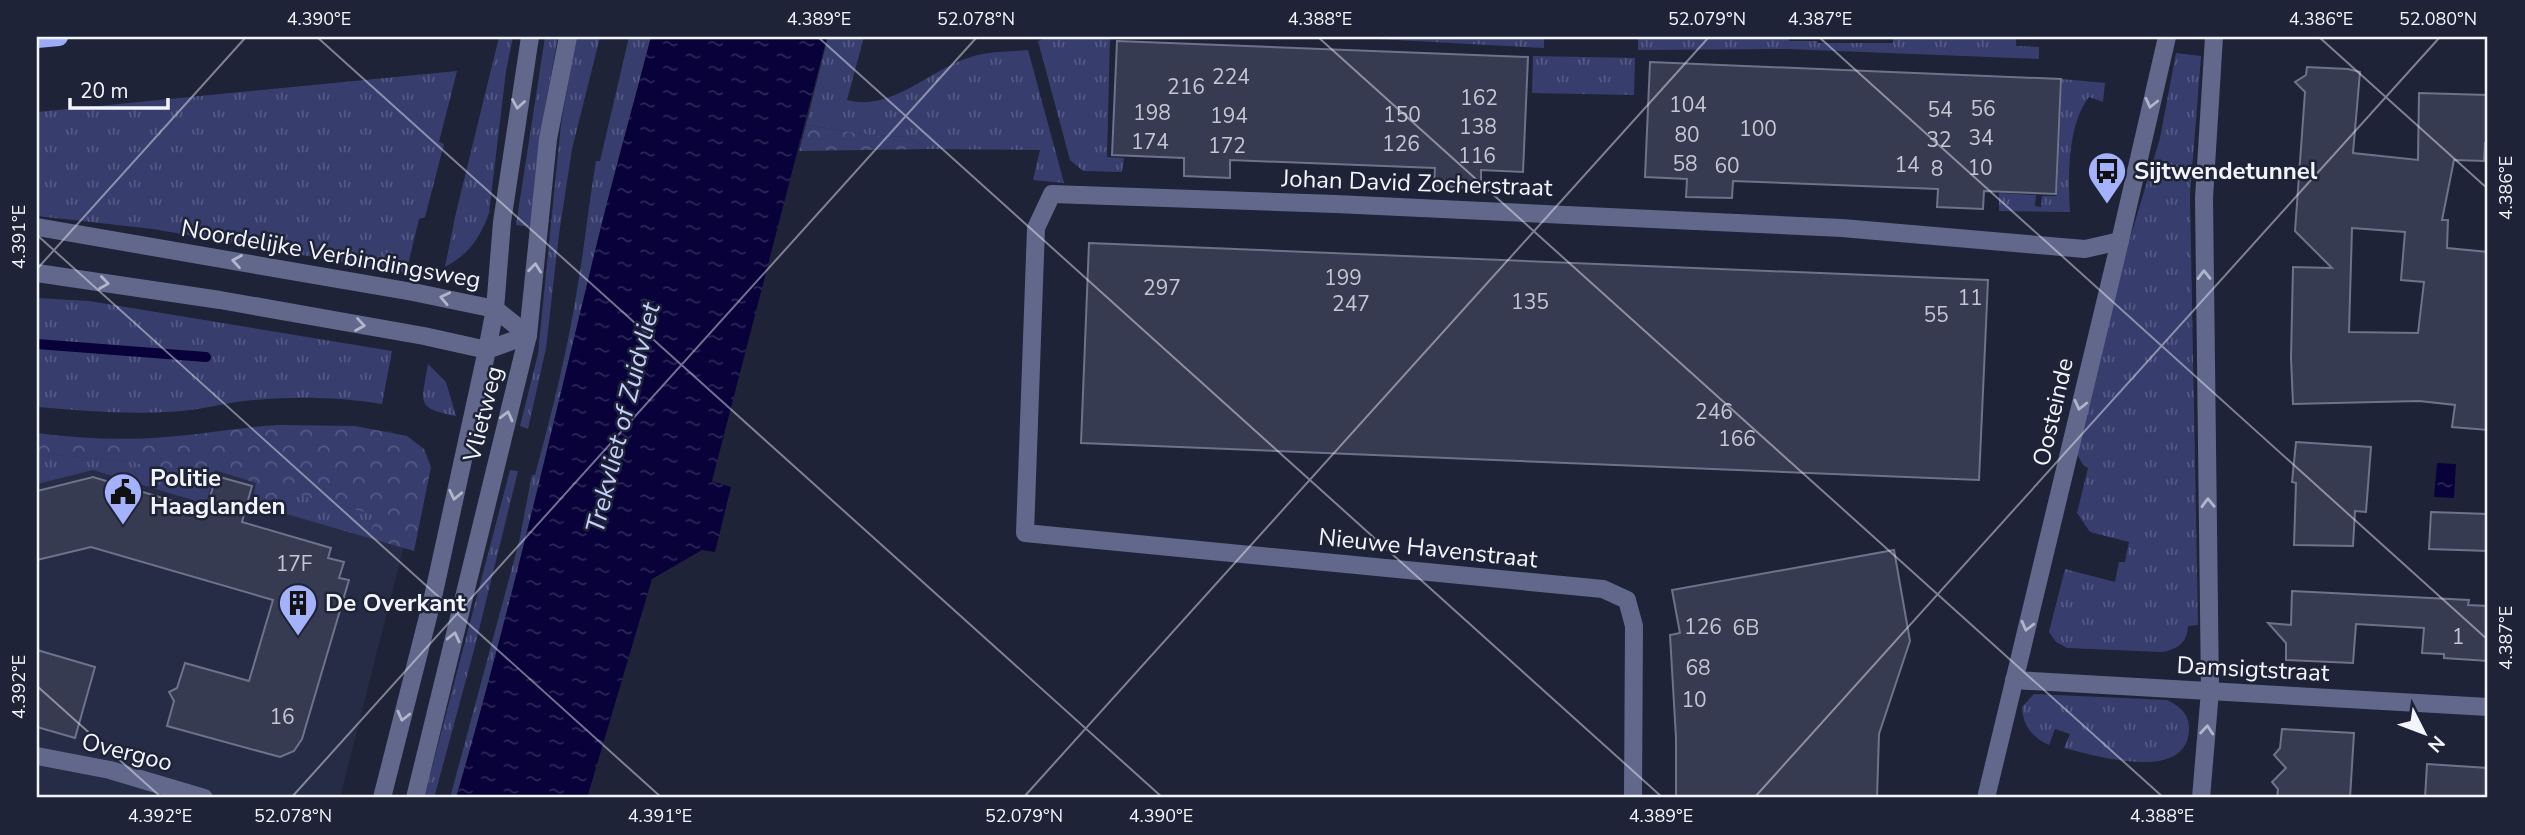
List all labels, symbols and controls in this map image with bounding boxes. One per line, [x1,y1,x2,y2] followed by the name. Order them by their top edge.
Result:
[287,7,351,31] text: 4.390°E
[787,7,851,31] text: 4.389°E
[937,7,1015,31] text: 52.078°N
[1288,7,1352,31] text: 4.388°E
[1668,7,1746,31] text: 52.079°N
[1788,7,1852,31] text: 4.387°E
[2289,7,2353,31] text: 4.386°E
[2399,7,2477,31] text: 52.080°N
[1212,63,1250,91] house number: 224
[70,66,168,110] scale bar
[1167,73,1205,101] house number: 216
[80,77,129,105] text: 20 m
[1460,84,1498,112] house number: 162
[1669,91,1707,119] house number: 104
[1970,95,1996,123] house number: 56
[1927,96,1953,124] house number: 54
[2145,97,2160,109] one-way arrow
[511,98,526,110] one-way arrow
[1133,99,1171,127] house number: 198
[1383,101,1421,129] house number: 150
[1210,102,1248,130] house number: 194
[1459,113,1497,141] house number: 138
[1739,115,1777,143] house number: 100
[1674,121,1700,149] house number: 80
[1968,124,1994,152] house number: 34
[1926,126,1952,154] house number: 32
[1131,128,1169,156] house number: 174
[1382,130,1420,158] house number: 126
[1208,132,1246,160] house number: 172
[1458,142,1496,170] house number: 116
[1672,150,1698,178] house number: 58
[2086,150,2128,205] bus stop icon: Sijtwendetunnel
[1894,151,1920,179] house number: 14
[1714,152,1740,180] house number: 60
[1967,154,1993,182] house number: 10
[1931,155,1943,183] house number: 8
[2134,155,2318,187] place label: Sijtwendetunnel
[2494,156,2518,220] text: 4.386°E
[1280,162,1554,204] street label: Johan David Zocherstraat
[7,205,31,269] text: 4.391°E
[179,212,483,296] street label: Noordelijke Verbindingsweg
[231,254,243,269] one-way arrow
[527,262,542,273] one-way arrow
[1324,264,1362,292] house number: 199
[2197,270,2212,281] one-way arrow
[1143,274,1181,302] house number: 297
[98,275,110,290] one-way arrow
[1957,284,1983,312] house number: 11
[1511,288,1549,316] house number: 135
[1332,290,1370,318] house number: 247
[439,292,451,307] one-way arrow
[577,298,669,537] water label: Trekvliet of Zuidvliet
[1923,301,1949,329] house number: 55
[354,317,366,332] one-way arrow
[2025,355,2081,469] street label: Oosteinde
[455,363,510,466] street label: Vlietweg
[1695,398,1733,426] house number: 246
[2074,399,2088,411] one-way arrow
[499,410,513,422] one-way arrow
[1718,425,1756,453] house number: 166
[150,462,286,522] place label: Politie Haaglanden
[102,471,144,526] public building icon: Politie Haaglanden
[448,489,463,501] one-way arrow
[2200,497,2215,508] one-way arrow
[1317,521,1540,575] street label: Nieuwe Havenstraat
[276,550,312,578] house number: 17F
[277,582,319,637] building icon: De Overkant
[325,587,466,619] place label: De Overkant
[2494,606,2518,670] text: 4.387°E
[1684,613,1722,641] house number: 126
[1733,614,1759,642] house number: 6B
[2021,620,2035,632] one-way arrow
[2452,623,2464,651] house number: 1
[446,631,461,643] one-way arrow
[2176,649,2331,689] street label: Damsigtstraat
[1685,654,1711,682] house number: 68
[7,655,31,719] text: 4.392°E
[1681,686,1707,714] house number: 10
[2388,698,2458,768] north arrow
[269,703,295,731] house number: 16
[397,710,411,722] one-way arrow
[2199,724,2214,735] one-way arrow
[78,725,176,779] street label: Overgoo
[2421,730,2450,758] text: N
[128,804,192,828] text: 4.392°E
[254,804,332,828] text: 52.078°N
[628,804,692,828] text: 4.391°E
[985,804,1063,828] text: 52.079°N
[1129,804,1193,828] text: 4.390°E
[1629,804,1693,828] text: 4.389°E
[2130,804,2194,828] text: 4.388°E

